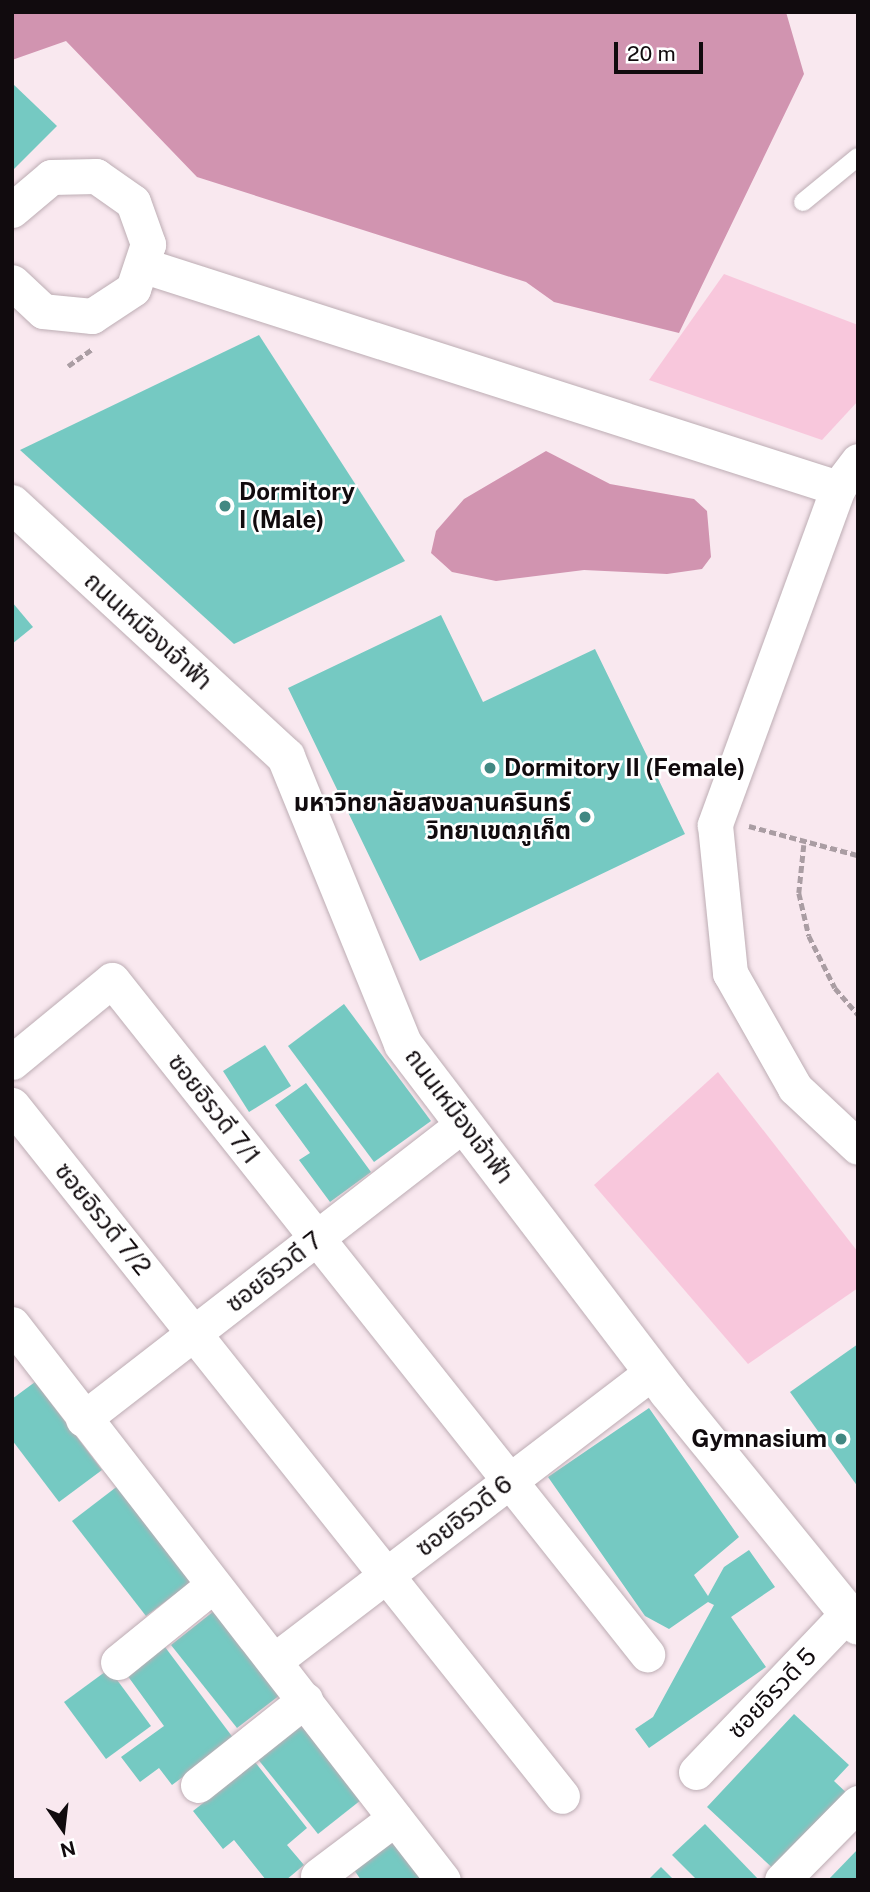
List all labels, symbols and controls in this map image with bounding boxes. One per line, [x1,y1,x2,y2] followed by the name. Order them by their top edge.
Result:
[618,28,707,72] scale bar
[627,41,676,66] text: 20 m
[239,478,355,534] place label: Dormitory I (Male)
[217,498,233,514] marker: Dormitory I (Male)
[78,566,218,696] street label: ถนนเหมืองเจ้าฟ้า
[504,754,745,782] place label: Dormitory II (Female)
[482,760,498,776] marker: Dormitory II (Female)
[294,789,571,845] place label: มหาวิทยาลัยสงขลานครินทร์ วิทยาเขตภูเก็ต
[577,809,593,825] marker: มหาวิทยาลัยสงขลานครินทร์ วิทยาเขตภูเก็ต
[399,1043,519,1189] street label: ถนนเหมืองเจ้าฟ้า
[162,1048,266,1170] street label: ซอยอิรวดี 7/1
[49,1157,157,1281] street label: ซอยอิรวดี 7/2
[220,1226,328,1318] street label: ซอยอิรวดี 7
[691,1425,827,1453] place label: Gymnasium
[833,1431,849,1447] marker: Gymnasium
[410,1469,518,1563] street label: ซอยอิรวดี 6
[722,1642,822,1744] street label: ซอยอิรวดี 5
[28,1794,98,1864] north arrow
[58,1837,78,1862] text: N

